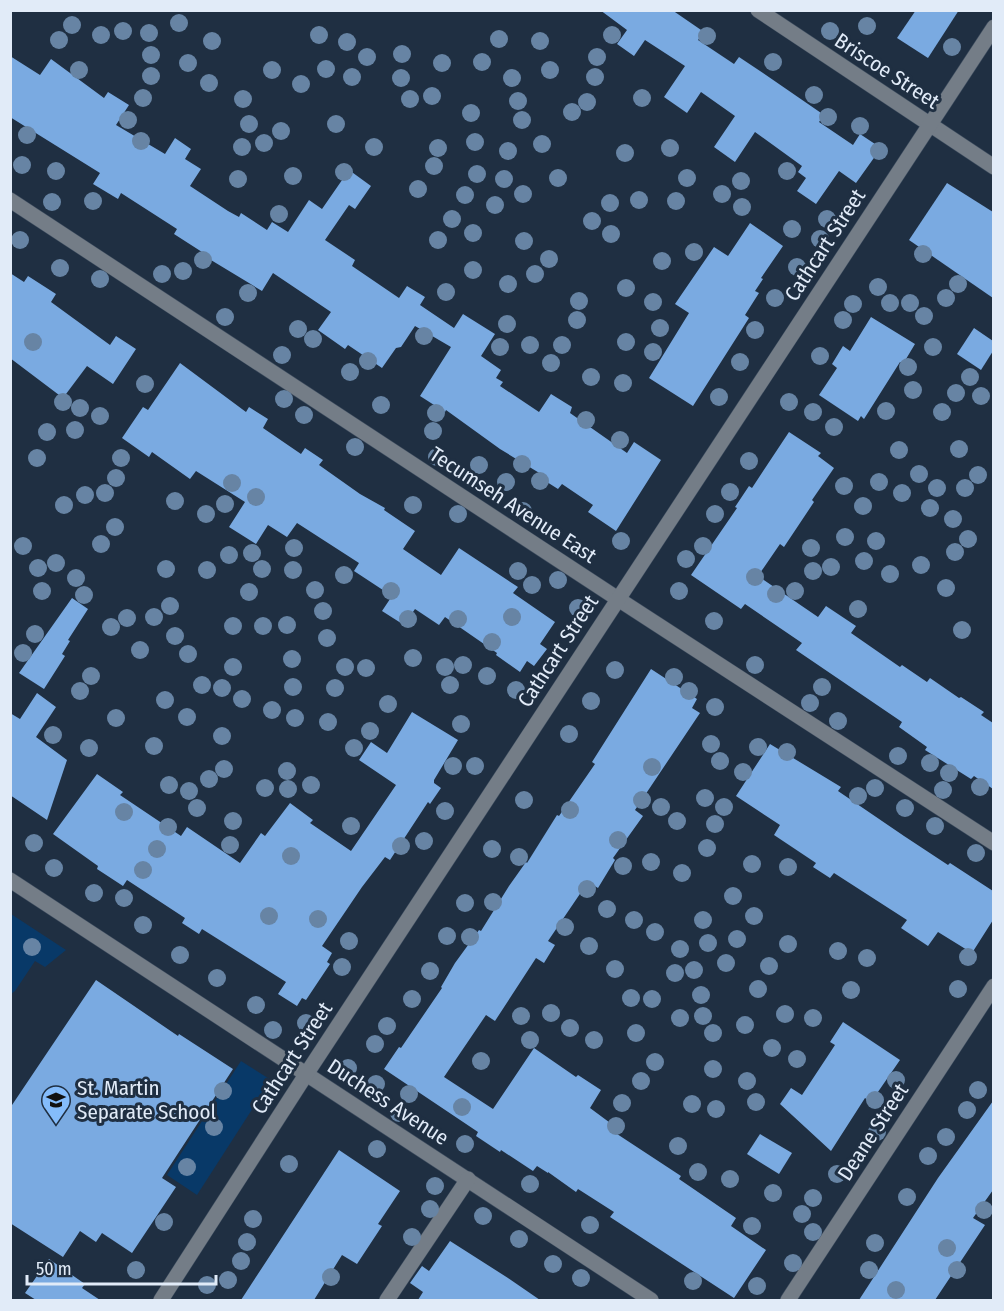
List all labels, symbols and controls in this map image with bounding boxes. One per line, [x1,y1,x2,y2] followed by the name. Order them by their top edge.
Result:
[830,28,944,115] street label: Briscoe Street
[779,184,871,306] street label: Cathcart Street
[425,441,601,569] street label: Tecumseh Avenue East
[512,590,604,712] street label: Cathcart Street
[246,997,338,1119] street label: Cathcart Street
[322,1053,454,1151] street label: Duchess Avenue
[77,1075,216,1125] place label: St. Martin Separate School
[832,1078,914,1186] street label: Deane Street
[40,1084,72,1126] school or university icon: St. Martin Separate School
[27,1248,216,1286] scale bar
[36,1258,72,1280] text: 50 m

